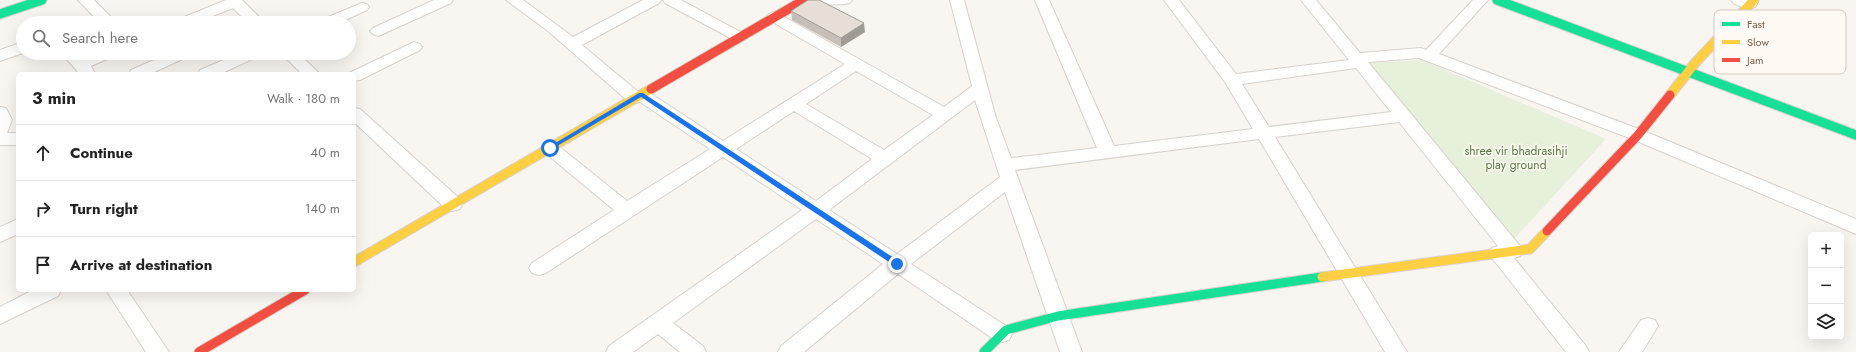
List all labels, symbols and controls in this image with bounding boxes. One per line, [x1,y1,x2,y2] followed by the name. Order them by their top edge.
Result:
[1714,10,1846,74] legend
[16,16,356,60] search box
[1747,16,1765,32] text: Fast
[30,27,52,49] icon: search
[62,27,138,49] text: Search here
[1747,34,1769,50] text: Slow
[1745,52,1764,68] text: Jam
[32,86,76,110] text: 3 min
[267,89,340,108] text: Walk · 180 m
[541,139,559,157] route start
[32,142,54,164] icon: ahead
[70,142,133,164] text: Continue
[1464,142,1568,174] park label: shree vir bhadrasihji play ground
[311,143,340,162] text: 40 m
[32,198,54,220] icon: right
[70,198,138,220] text: Turn right
[305,199,340,218] text: 140 m
[1808,232,1844,340] map controls
[1808,232,1844,268] button: +
[32,254,54,276] icon: arrive
[70,254,212,276] text: Arrive at destination
[888,255,906,273] route end
[1808,268,1844,304] button: −
[1808,304,1844,340] button: layers

